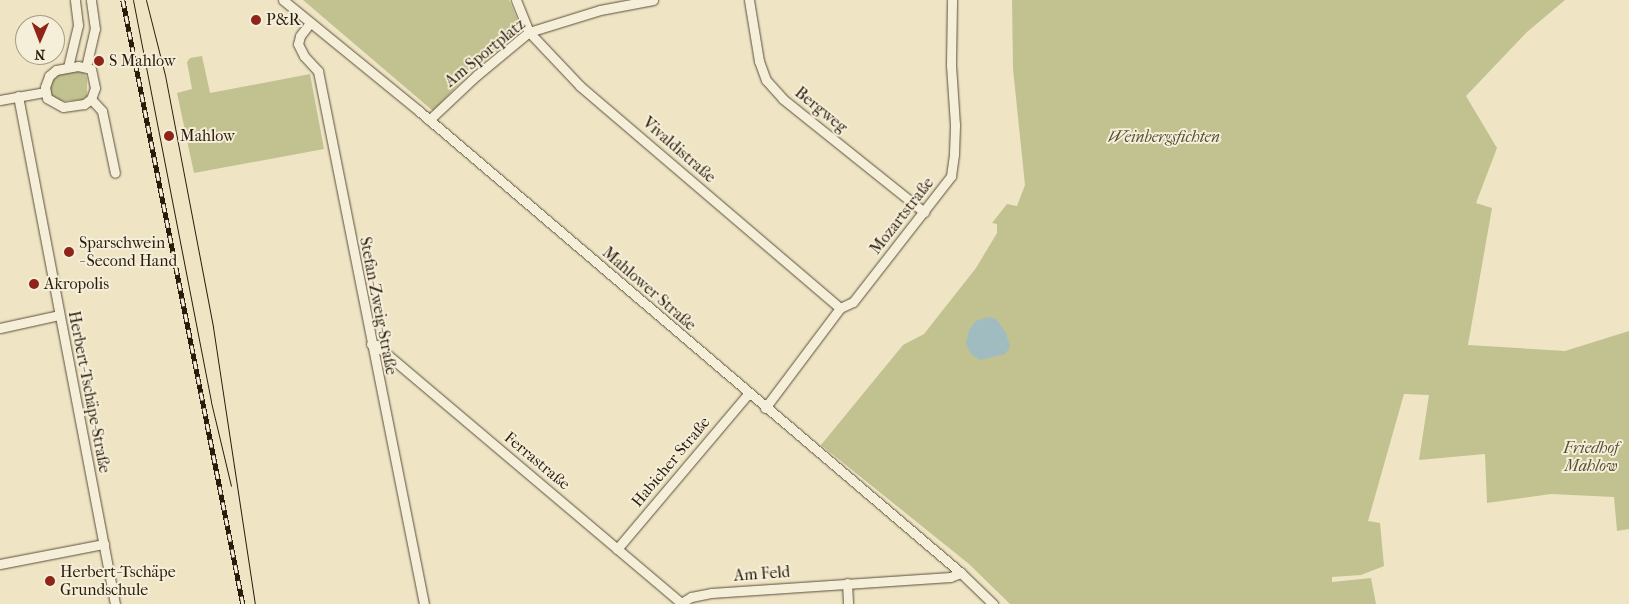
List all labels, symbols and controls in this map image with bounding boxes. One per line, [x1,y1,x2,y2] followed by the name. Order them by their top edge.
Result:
[266,10,300,30] place label: P&R
[250,14,262,26] marker: P&R
[15,15,65,65] north arrow
[441,15,529,91] street label: Am Sportplatz
[34,46,45,63] text: N
[109,51,176,71] place label: S Mahlow
[93,55,105,67] marker: S Mahlow
[791,83,851,137] street label: Bergweg
[639,113,719,187] street label: Vivaldistraße
[180,126,235,146] place label: Mahlow
[1108,127,1220,147] park label: Weinbergsfichten
[162,129,176,143] marker: Mahlow
[866,174,938,258] street label: Mozartstraße
[79,233,177,271] place label: Sparschwein - Second Hand
[355,235,401,377] street label: Stefan-Zweig-Straße
[598,243,700,335] street label: Mahlower Straße
[63,246,75,258] marker: Sparschwein - Second Hand
[44,274,109,294] place label: Akropolis
[28,278,40,290] marker: Akropolis
[64,309,114,475] street label: Herbert-Tschäpe-Straße
[628,413,714,511] street label: Habicher Straße
[500,428,574,494] street label: Ferrastraße
[1563,438,1619,476] park label: Friedhof Mahlow
[60,562,176,600] place label: Herbert-Tschäpe Grundschule
[733,562,791,586] street label: Am Feld
[44,575,56,587] marker: Herbert-Tschäpe Grundschule

